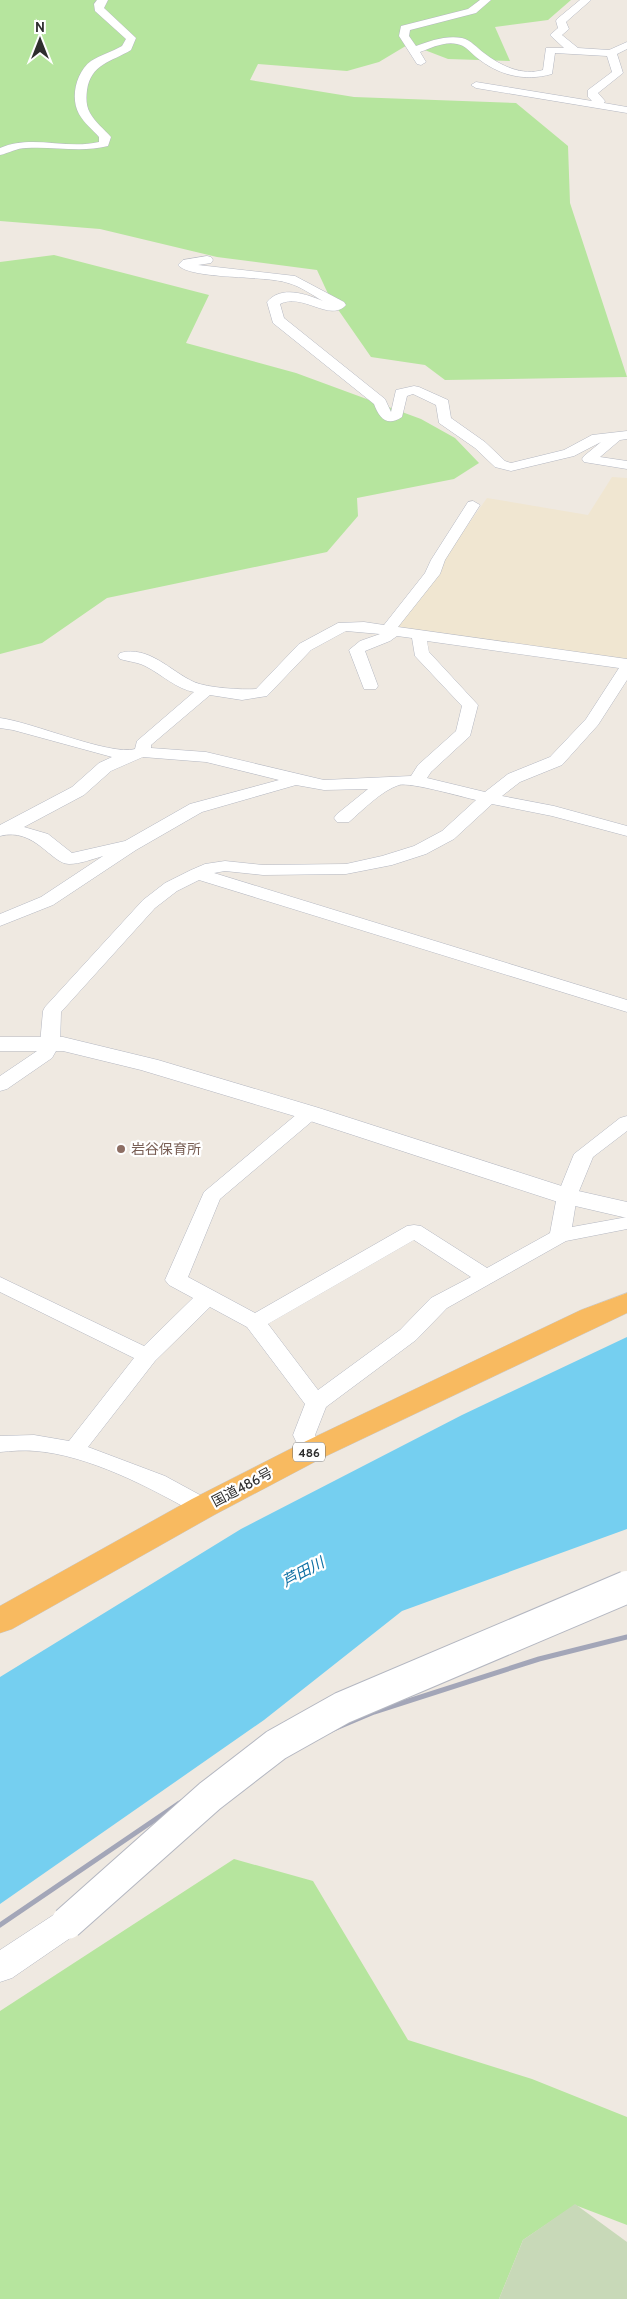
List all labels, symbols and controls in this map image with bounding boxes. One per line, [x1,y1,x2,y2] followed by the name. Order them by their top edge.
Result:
[15,15,65,65] north arrow
[35,18,45,36] text: N
[131,1140,201,1158] place label: 岩谷保育所
[115,1143,127,1155] marker: 岩谷保育所
[293,1442,325,1461] road number: 486
[208,1463,276,1511] street label: 国道486号
[279,1553,329,1591] water label: 芦田川

